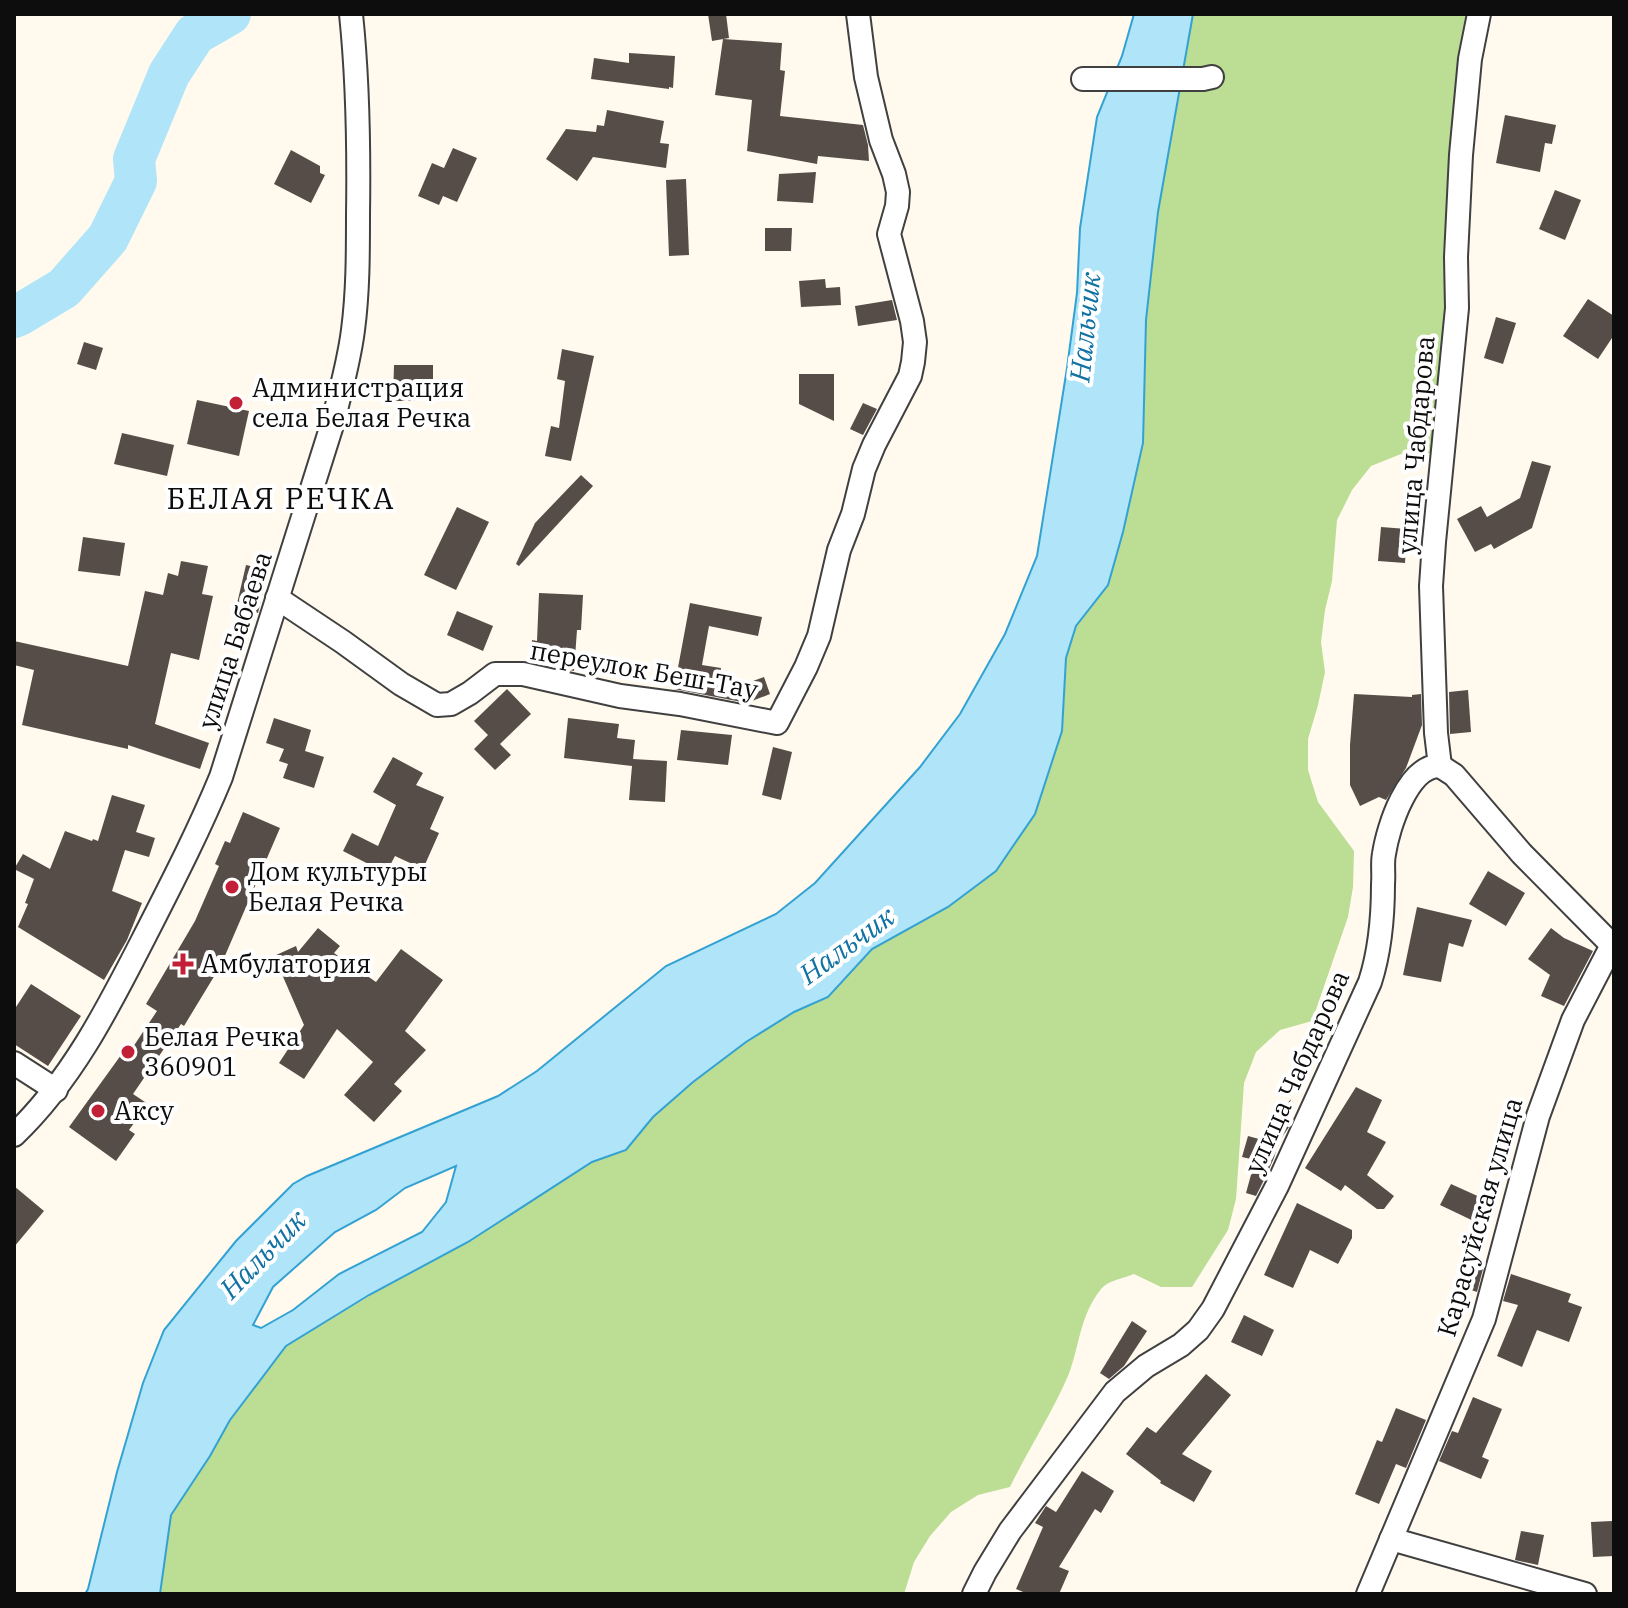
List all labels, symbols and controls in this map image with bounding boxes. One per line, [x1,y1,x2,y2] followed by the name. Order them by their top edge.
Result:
[1060,270,1109,385] water label: Нальчик
[1389,334,1441,556] street label: улица Чабдарова
[252,370,471,434] place label: Администрация села Белая Речка
[227,394,245,412] marker: Администрация села Белая Речка
[167,478,396,517] district label: БЕЛАЯ РЕЧКА
[189,547,279,733] street label: улица Бабаева
[528,632,761,706] street label: переулок Беш-Тау
[248,854,428,918] place label: Дом культуры Белая Речка
[223,878,241,896] marker: Дом культуры Белая Речка
[791,897,903,992] water label: Нальчик
[201,946,371,980] place label: Амбулатория
[172,953,194,975] marker: Амбулатория
[1236,964,1356,1179] street label: улица Чабдарова
[144,1019,300,1083] place label: Белая Речка 360901
[119,1043,137,1061] marker: Белая Речка 360901
[114,1093,174,1127] place label: Аксу
[1429,1093,1529,1340] street label: Карасуйская улица
[89,1102,107,1120] marker: Аксу
[210,1201,315,1307] water label: Нальчик

